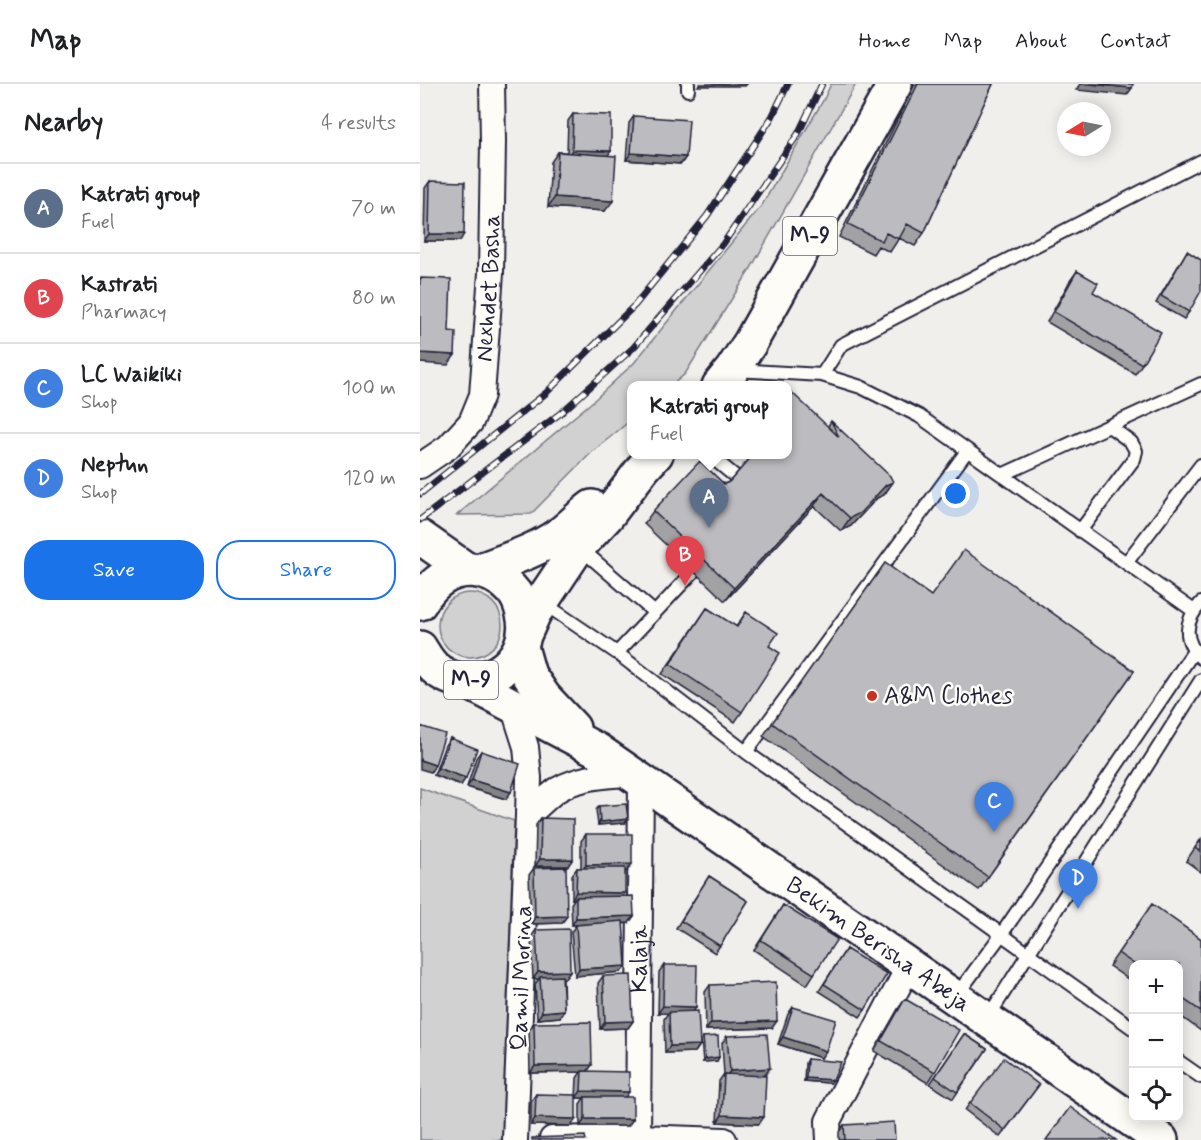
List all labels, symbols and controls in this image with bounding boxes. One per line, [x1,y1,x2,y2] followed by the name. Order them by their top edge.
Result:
[30,23,81,60] text: Map
[859,27,911,55] text: Home
[944,27,982,55] text: Map
[1015,27,1067,55] text: About
[1100,27,1171,55] text: Contact
[1057,102,1111,156] north arrow
[24,106,103,140] text: Nearby
[321,110,396,137] text: 4 results
[81,181,201,209] text: Katrati group
[37,195,50,222] text: A
[351,195,396,222] text: 70 m
[81,209,115,236] text: Fuel
[469,214,507,363] street label: Nexhdet Basha
[783,217,837,255] road number: M-9
[81,271,157,299] text: Kastrati
[37,285,50,312] text: B
[352,285,396,312] text: 80 m
[81,299,167,326] text: Pharmacy
[81,361,182,389] text: LC Waikiki
[36,375,51,402] text: C
[342,375,396,402] text: 100 m
[627,381,792,459] popup
[81,389,118,416] text: Shop
[650,393,769,421] text: Katrati group
[650,421,683,448] text: Fuel
[81,451,148,479] text: Neptun
[37,465,50,492] text: D
[343,465,396,492] text: 120 m
[690,478,728,528] pin: A
[81,479,118,506] text: Shop
[941,479,970,508] your location
[666,536,704,586] pin: B
[24,540,204,600] button: Save
[216,540,396,600] button: Share
[444,661,498,699] road number: M-9
[884,681,1013,712] place label: A&M Clothes
[865,689,879,703] marker: A&M Clothes
[974,782,1014,832] pin: C
[1058,860,1098,909] pin: D
[780,870,976,1019] street label: Bekim Berisha Abeja
[504,905,540,1051] street label: Qamil Morina
[624,924,655,993] street label: Kalaja
[1129,960,1183,1122] map controls
[1129,960,1183,1014] button: +
[1129,1014,1183,1068] button: −
[1129,1068,1183,1122] button: locate

